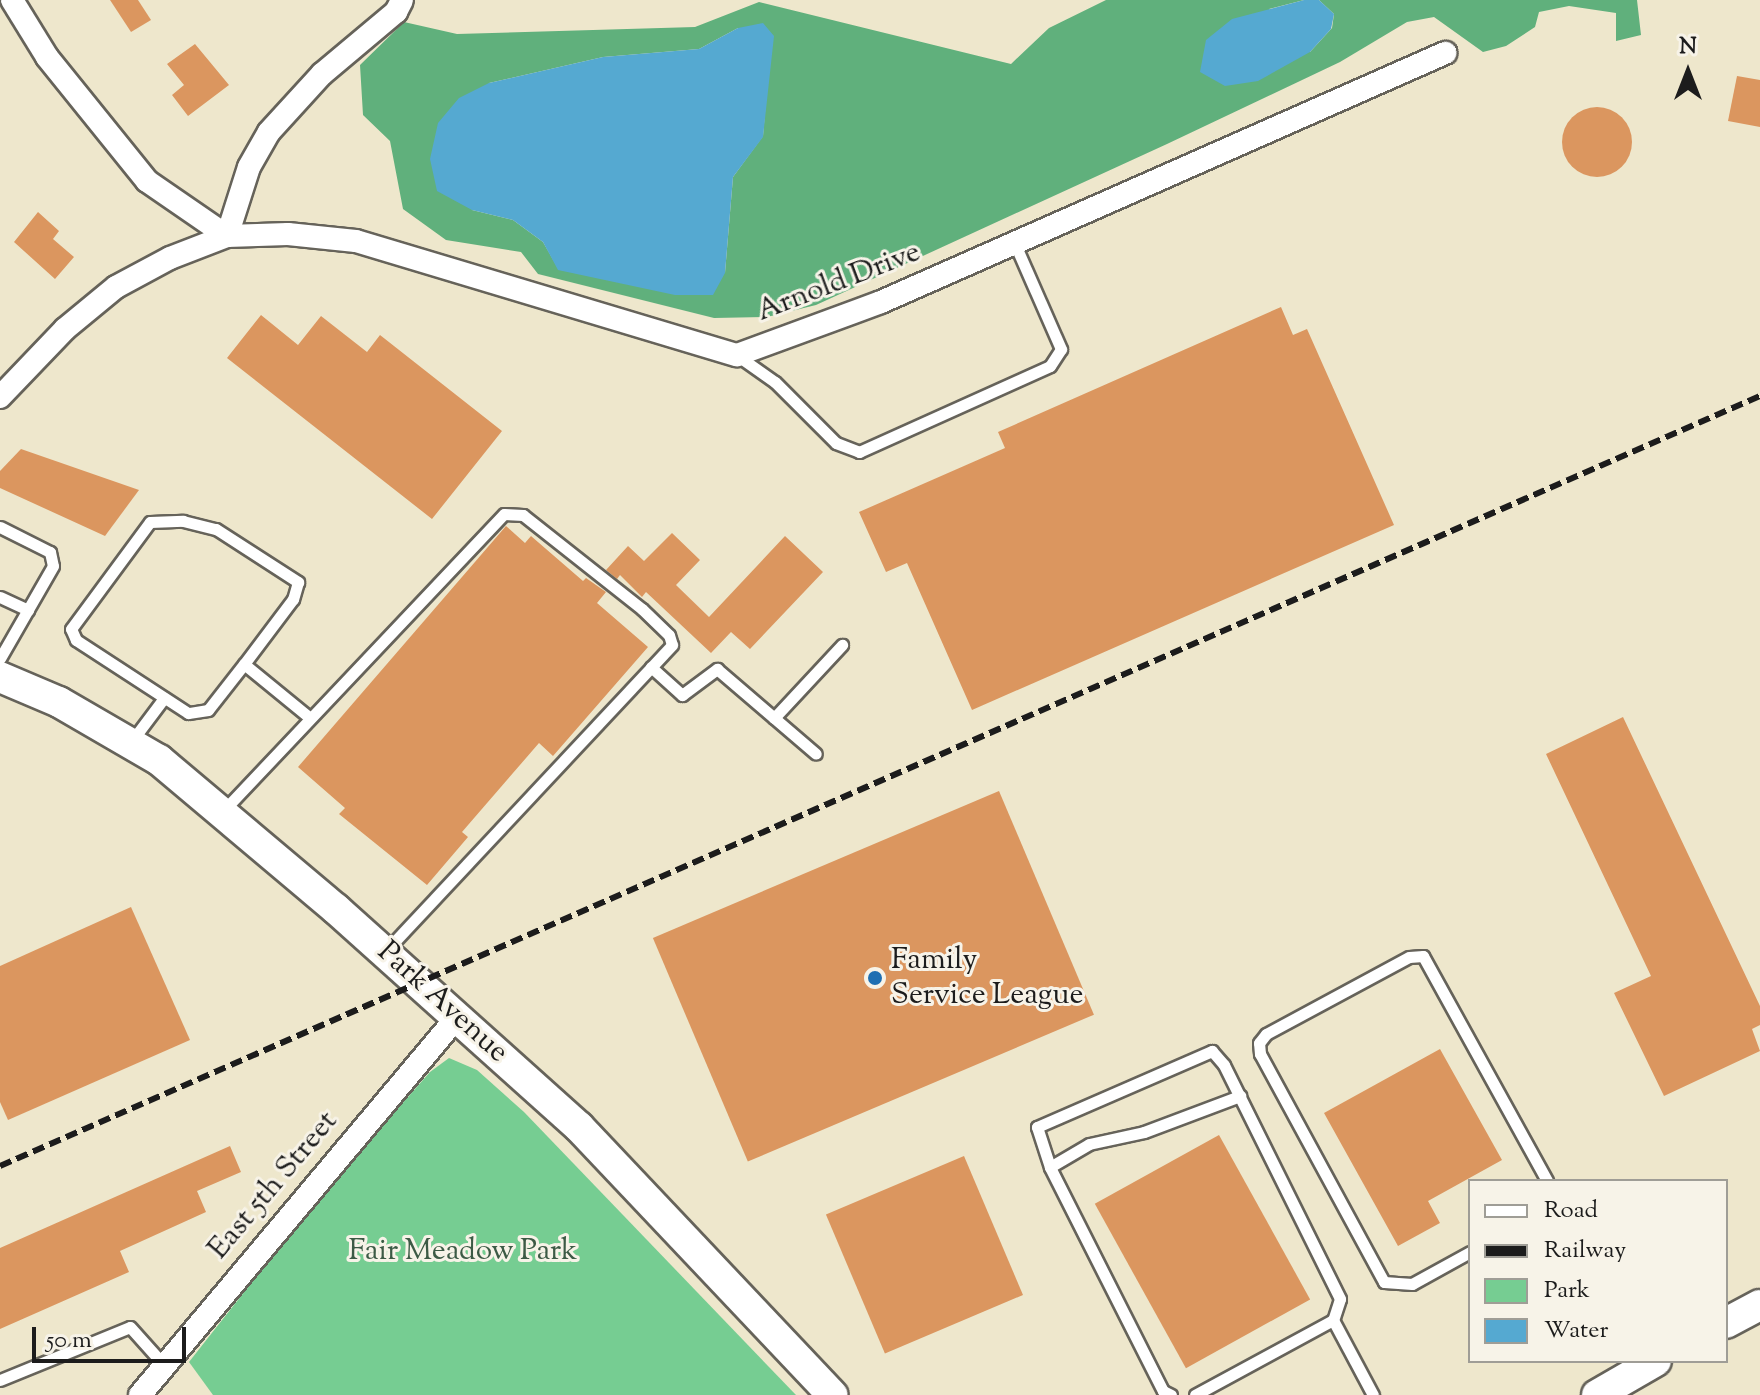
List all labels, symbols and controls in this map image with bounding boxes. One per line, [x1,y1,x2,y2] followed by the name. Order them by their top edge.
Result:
[1648,32,1728,112] north arrow
[1679,32,1697,64] text: N
[752,235,926,331] street label: Arnold Drive
[369,935,515,1071] street label: Park Avenue
[891,943,1083,1014] place label: Family Service League
[866,969,884,987] marker: Family Service League
[202,1105,346,1267] street label: East 5th Street
[1468,1179,1728,1363] legend
[1544,1194,1598,1228] text: Road
[349,1234,577,1270] park label: Fair Meadow Park
[1544,1234,1626,1268] text: Railway
[1544,1274,1590,1308] text: Park
[36,1311,190,1361] scale bar
[1544,1314,1608,1348] text: Water
[46,1324,92,1358] text: 50 m

